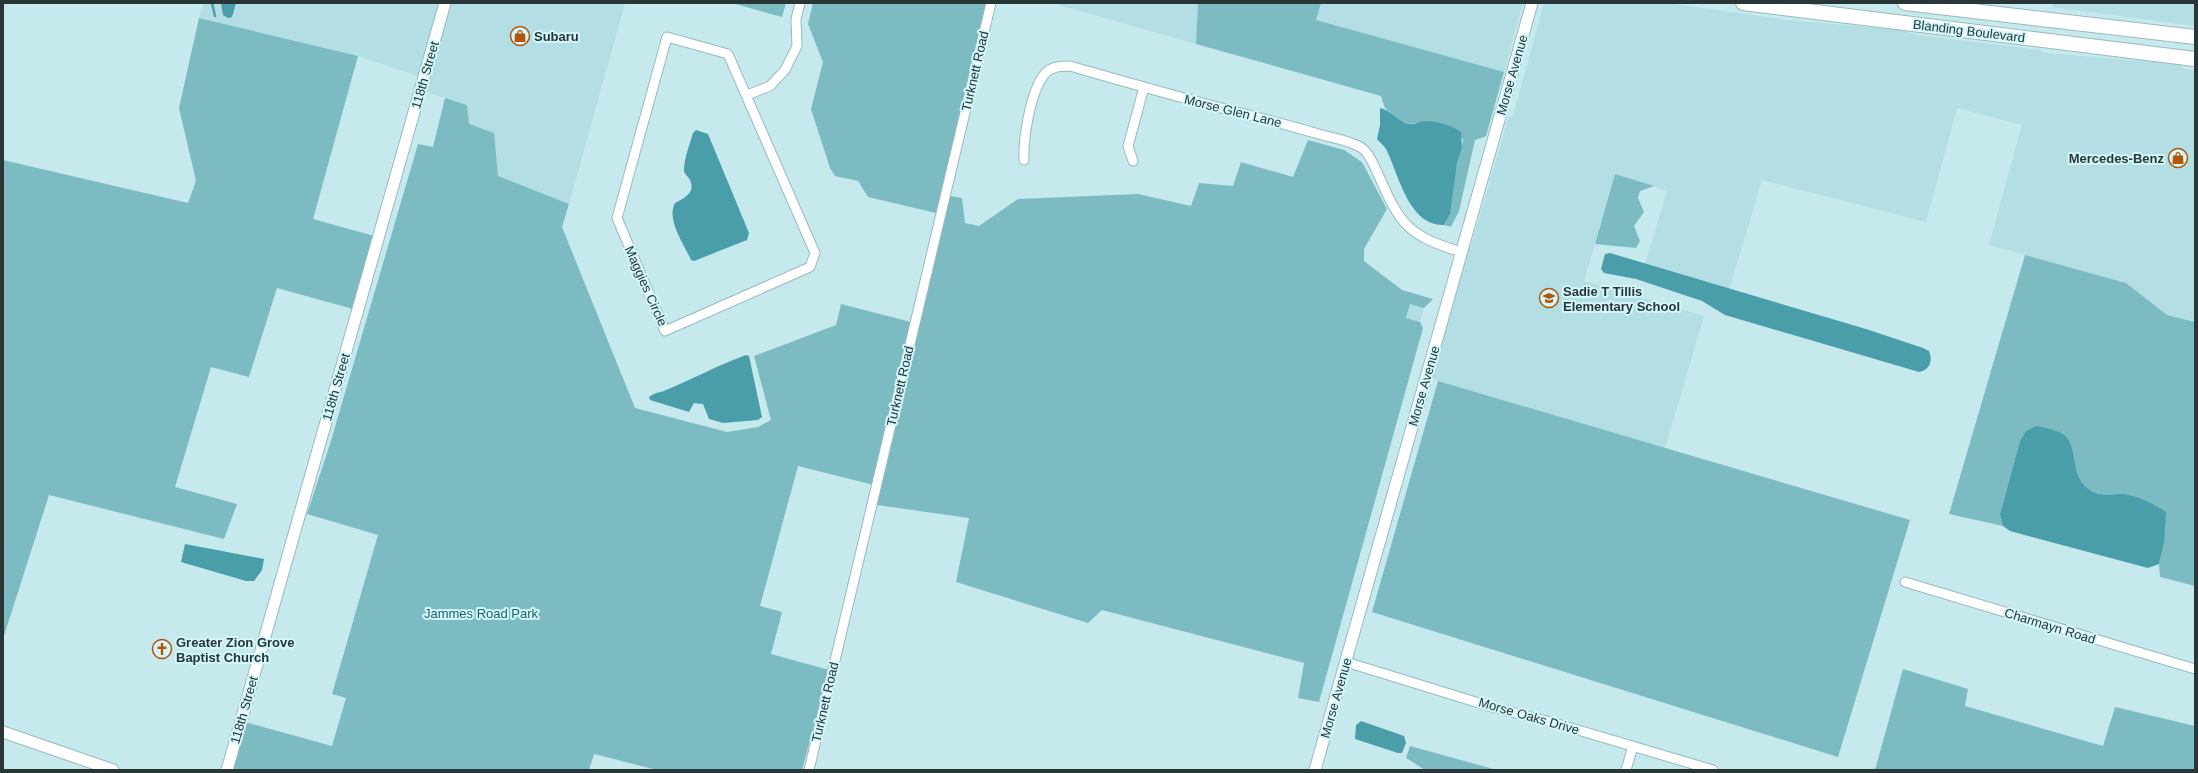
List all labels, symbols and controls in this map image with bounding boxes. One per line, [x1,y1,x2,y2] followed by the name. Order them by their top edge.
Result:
[1912,17,2026,45] street label: Blanding Boulevard
[509,25,531,47] shop icon: Subaru
[534,29,579,44] place label: Subaru
[958,29,992,113] street label: Turknett Road
[1493,33,1531,117] street label: Morse Avenue
[408,39,442,111] street label: 118th Street
[1183,92,1283,130] street label: Morse Glen Lane
[2167,147,2189,169] shop icon: Mercedes-Benz
[2069,151,2164,166] place label: Mercedes-Benz
[622,244,670,328] street label: Maggies Circle
[1563,284,1680,314] place label: Sadie T Tillis Elementary School
[1538,287,1560,309] school or university icon: Sadie T Tillis Elementary School
[883,344,917,428] street label: Turknett Road
[1405,344,1443,428] street label: Morse Avenue
[319,351,353,423] street label: 118th Street
[2003,605,2097,647] street label: Charmayn Road
[424,606,539,621] park label: Jammes Road Park
[176,635,294,665] place label: Greater Zion Grove Baptist Church
[151,638,173,660] church icon: Greater Zion Grove Baptist Church
[1317,656,1355,740] street label: Morse Avenue
[808,660,842,744] street label: Turknett Road
[227,674,261,746] street label: 118th Street
[1477,694,1581,738] street label: Morse Oaks Drive

